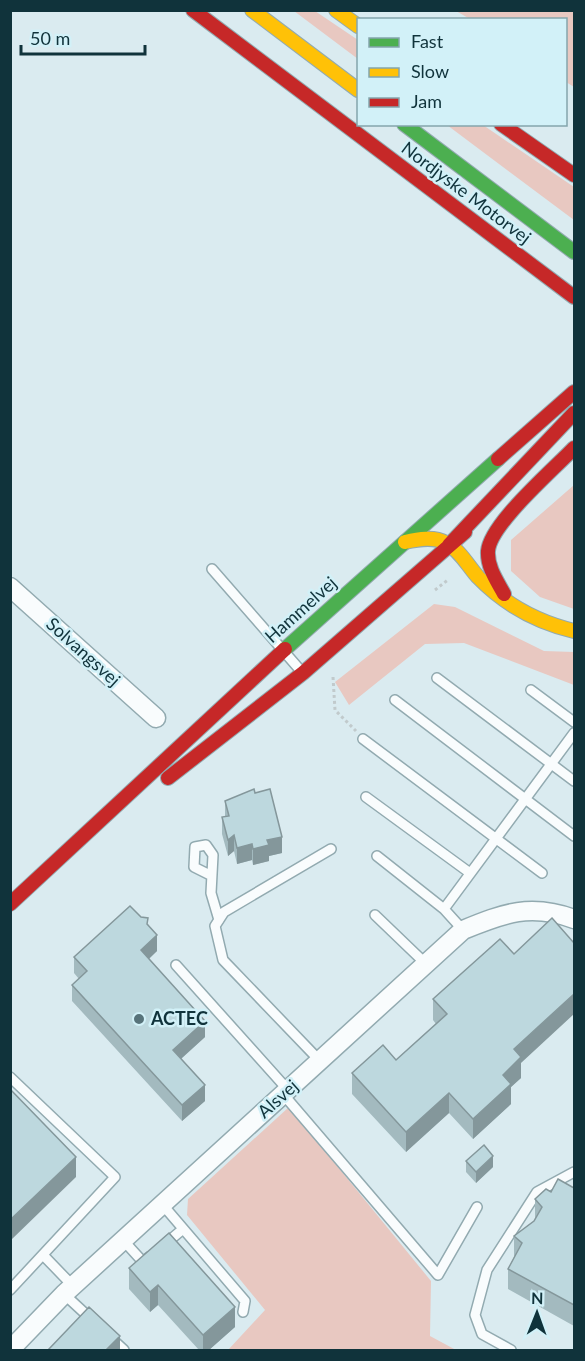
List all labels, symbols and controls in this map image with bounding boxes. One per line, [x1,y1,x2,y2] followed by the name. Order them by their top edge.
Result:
[21,18,146,56] scale bar
[357,18,567,126] legend
[30,27,70,49] text: 50 m
[411,30,444,52] text: Fast
[411,60,449,82] text: Slow
[411,90,442,112] text: Jam
[398,136,536,248] street label: Nordjyske Motorvej
[260,571,341,647] street label: Hammelvej
[42,612,125,690] street label: Solvangsvej
[150,1007,208,1029] place label: ACTEC
[132,1012,146,1026] marker: ACTEC
[253,1074,302,1122] street label: Alsvej
[507,1283,567,1343] north arrow
[531,1288,544,1307] text: N

